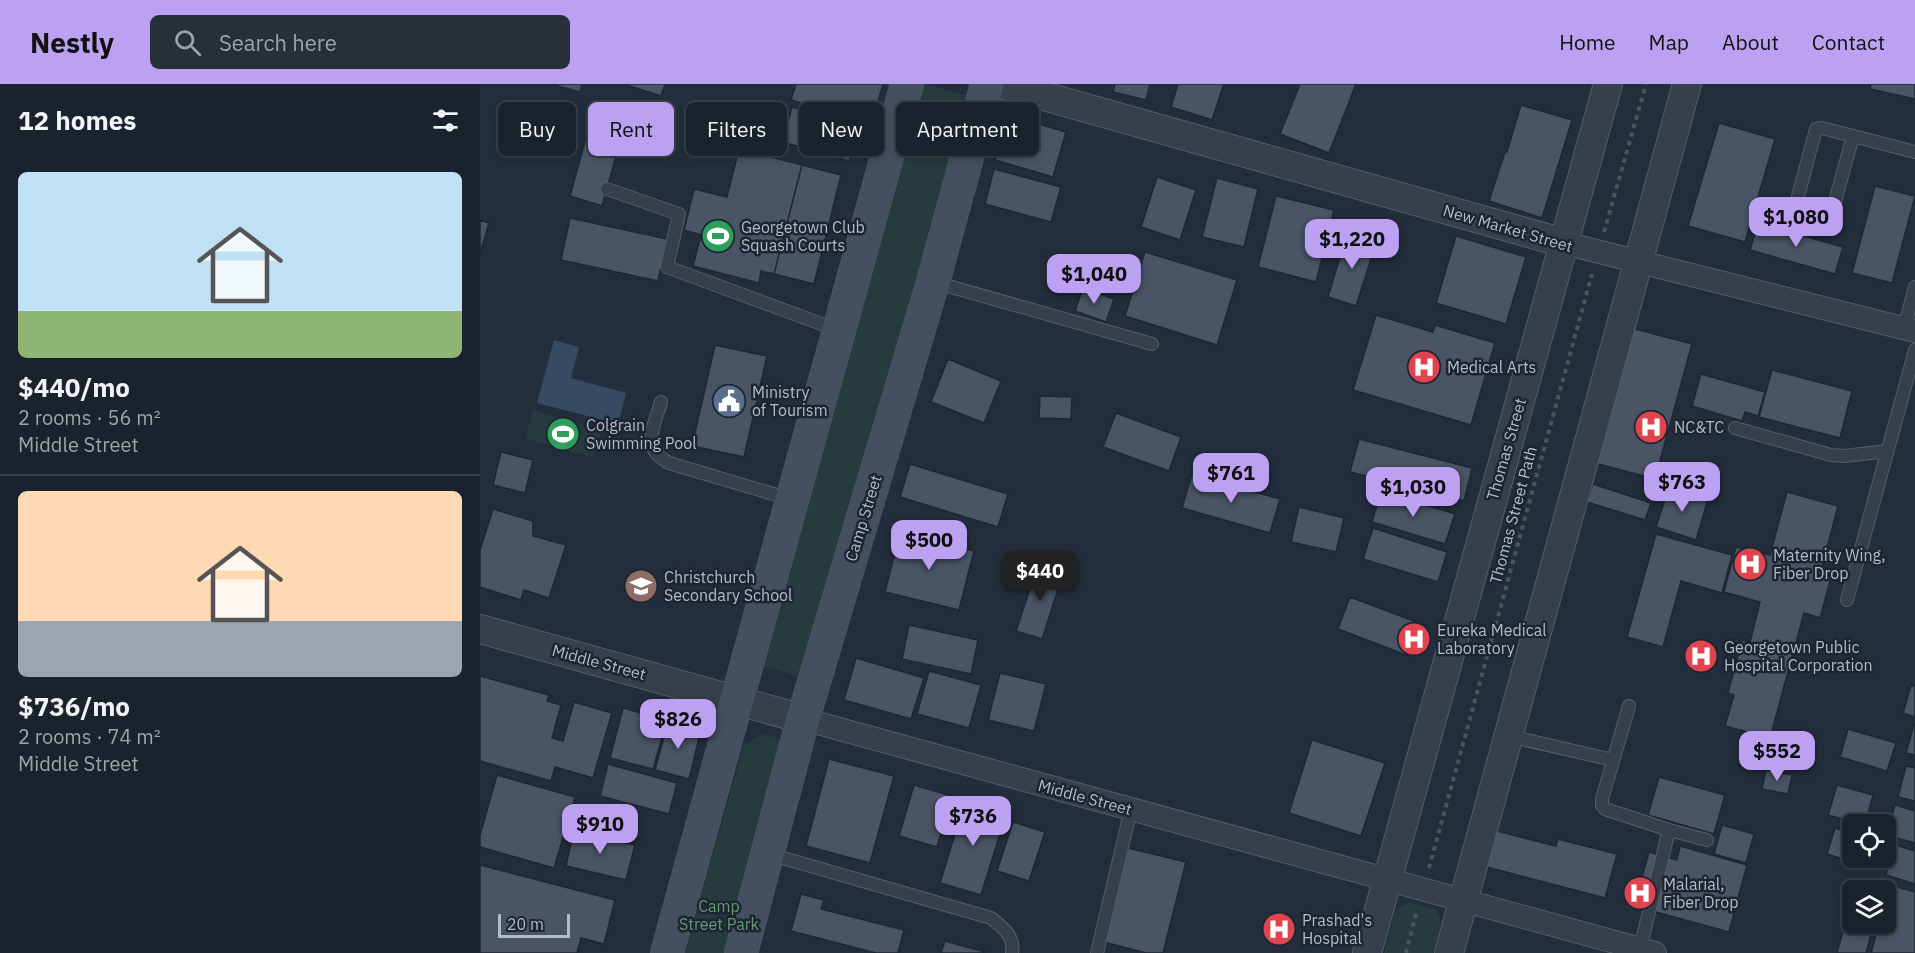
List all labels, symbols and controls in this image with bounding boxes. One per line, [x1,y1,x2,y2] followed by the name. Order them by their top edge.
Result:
[150,15,570,69] search box
[30,24,114,61] text: Nestly
[171,26,204,59] icon: search
[219,28,337,57] text: Search here
[1559,28,1616,56] text: Home
[1649,28,1689,56] text: Map
[1722,28,1779,56] text: About
[1812,28,1885,56] text: Contact
[498,102,576,156] chip: Buy
[588,102,674,156] chip: Rent
[686,102,787,156] chip: Filters
[799,102,884,156] chip: New
[896,102,1039,156] chip: Apartment
[18,103,136,137] text: 12 homes
[429,104,462,137] icon: filters
[1747,197,1845,248] pin: $1,080
[1441,200,1575,256] street label: New Market Street
[1763,203,1829,230] text: $1,080
[186,211,294,319] icon: home
[741,217,865,255] place label: Georgetown Club Squash Courts
[700,218,736,254] sports icon: Georgetown Club Squash Courts
[1303,219,1401,270] pin: $1,220
[1319,225,1385,252] text: $1,220
[1045,254,1143,305] pin: $1,040
[1061,260,1127,287] text: $1,040
[1406,349,1442,385] hospital icon: Medical Arts
[1447,357,1536,377] place label: Medical Arts
[18,370,130,404] text: $440/mo
[752,382,828,420] place label: Ministry of Tourism
[711,383,747,419] public building icon: Ministry of Tourism
[1482,396,1530,502] street label: Thomas Street
[18,404,161,431] text: 2 rooms · 56 m²
[1633,409,1669,445] hospital icon: NC&TC
[586,415,696,453] place label: Colgrain Swimming Pool
[545,416,581,452] sports icon: Colgrain Swimming Pool
[1674,417,1724,437] place label: NC&TC
[18,431,138,458] text: Middle Street
[1485,444,1541,586] street label: Thomas Street Path
[1195,453,1267,504] pin: $761
[1207,459,1255,486] text: $761
[1646,462,1718,513] pin: $763
[1364,467,1462,518] pin: $1,030
[1658,468,1706,495] text: $763
[840,472,886,564] street label: Camp Street
[1380,473,1446,500] text: $1,030
[893,520,965,571] pin: $500
[905,526,953,553] text: $500
[186,530,294,638] icon: home
[1773,545,1886,583] place label: Maternity Wing, Fiber Drop
[1732,546,1768,582] hospital icon: Maternity Wing, Fiber Drop
[1004,551,1076,602] pin: $440
[1016,557,1064,584] text: $440
[664,567,792,605] place label: Christchurch Secondary School
[623,568,659,604] school or university icon: Christchurch Secondary School
[1437,620,1547,658] place label: Eureka Medical Laboratory
[1396,621,1432,657] hospital icon: Eureka Medical Laboratory
[1724,637,1873,675] place label: Georgetown Public Hospital Corporation
[1683,638,1719,674] hospital icon: Georgetown Public Hospital Corporation
[550,640,648,684] street label: Middle Street
[18,689,130,723] text: $736/mo
[642,699,714,750] pin: $826
[654,705,702,732] text: $826
[18,723,161,750] text: 2 rooms · 74 m²
[1741,731,1813,782] pin: $552
[1753,737,1801,764] text: $552
[18,750,138,777] text: Middle Street
[1036,775,1134,819] street label: Middle Street
[937,796,1009,847] pin: $736
[949,802,997,829] text: $736
[564,804,636,855] pin: $910
[576,810,624,837] text: $910
[1842,814,1896,934] map controls
[1842,814,1896,868] button: locate
[1663,874,1738,912] place label: Malarial, Fiber Drop
[1622,875,1658,911] hospital icon: Malarial, Fiber Drop
[1842,880,1896,934] button: layers
[679,896,760,934] park label: Camp Street Park
[1302,910,1372,948] place label: Prashad's Hospital
[498,911,570,938] scale bar
[1261,911,1297,947] hospital icon: Prashad's Hospital
[507,914,544,934] text: 20 m

